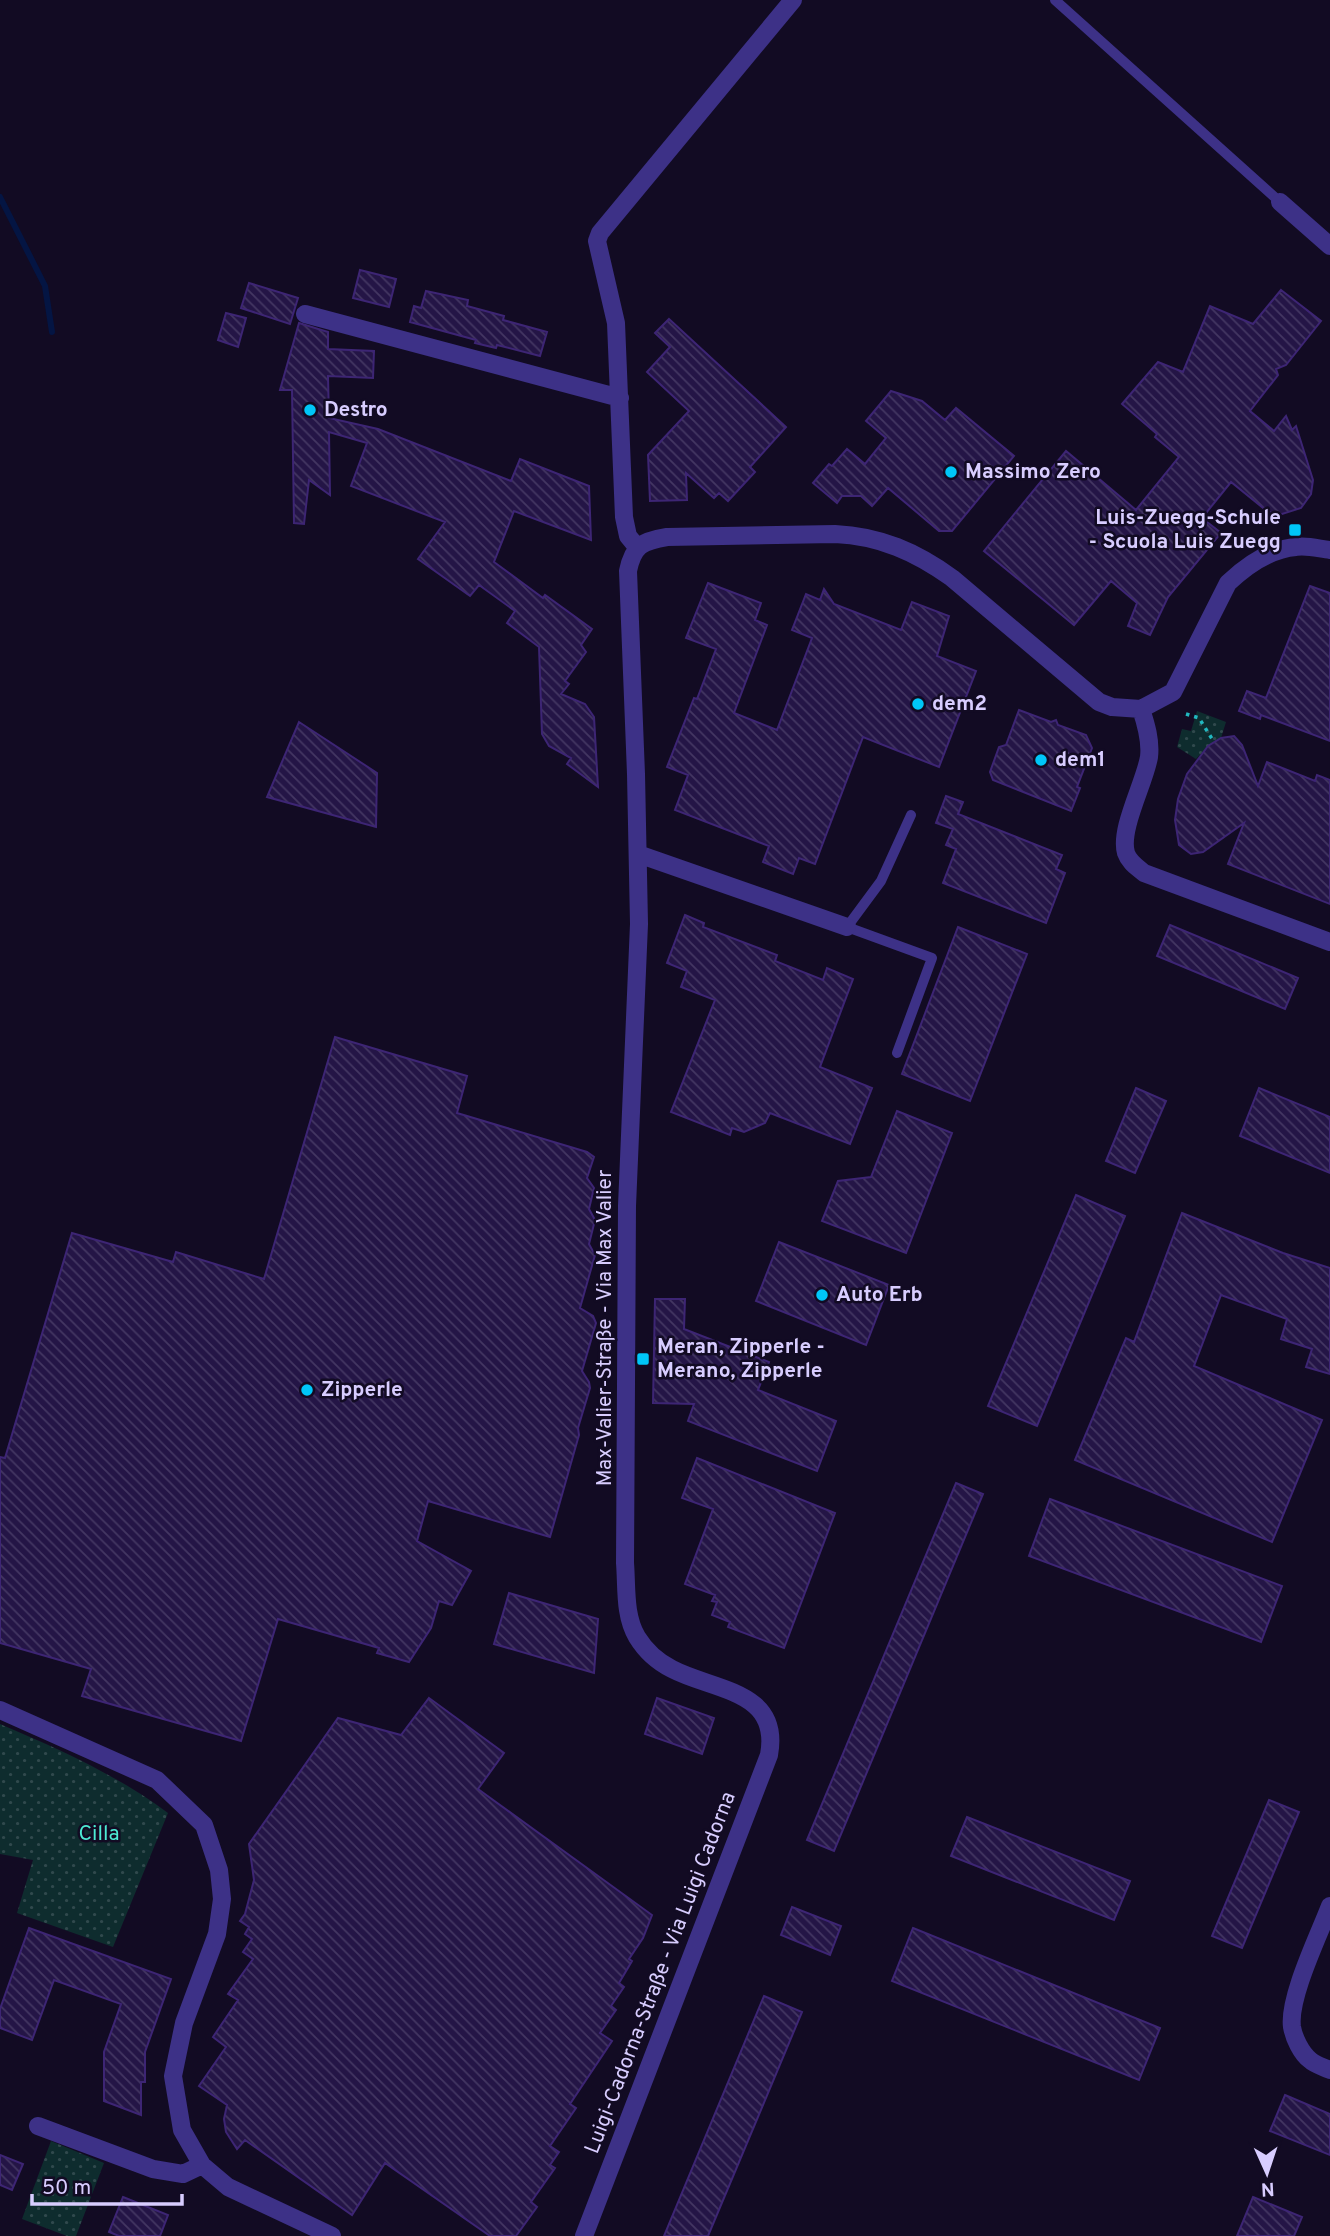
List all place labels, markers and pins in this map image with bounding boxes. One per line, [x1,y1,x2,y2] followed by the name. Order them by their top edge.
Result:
[324,397,388,424] place label: Destro
[302,402,318,418] marker: Destro
[965,459,1101,486] place label: Massimo Zero
[943,464,959,480] marker: Massimo Zero
[1089,505,1281,556] place label: Luis-Zuegg-Schule - Scuola Luis Zuegg
[1287,522,1303,538] marker: Luis-Zuegg-Schule - Scuola Luis Zuegg
[932,691,987,718] place label: dem2
[910,696,926,712] marker: dem2
[1055,747,1106,774] place label: dem1
[1033,752,1049,768] marker: dem1
[836,1282,923,1309] place label: Auto Erb
[814,1287,830,1303] marker: Auto Erb
[657,1334,825,1385] place label: Meran, Zipperle - Merano, Zipperle
[635,1351,651,1367] marker: Meran, Zipperle - Merano, Zipperle
[321,1377,403,1404] place label: Zipperle
[299,1382,315,1398] marker: Zipperle

